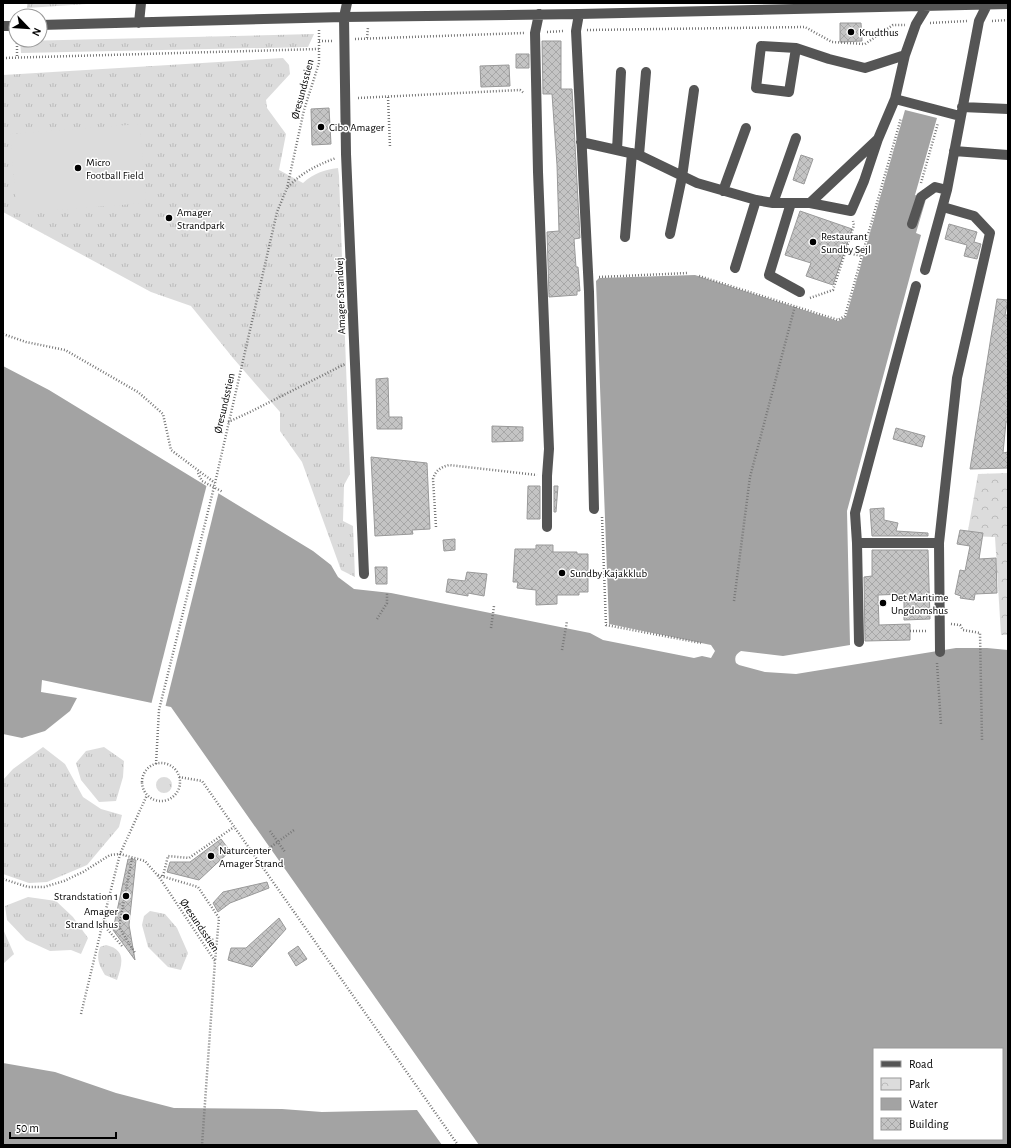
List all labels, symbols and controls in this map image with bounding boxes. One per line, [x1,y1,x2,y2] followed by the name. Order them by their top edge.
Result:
[8,8,48,48] north arrow
[30,26,43,38] text: N
[846,27,856,37] marker: Krudthus
[859,27,899,38] place label: Krudthus
[289,58,316,120] street label: Øresundsstien
[316,122,326,132] marker: Cibo Amager
[329,122,385,133] place label: Cibo Amager
[86,157,144,181] place label: Micro Football Field
[73,163,83,173] marker: Micro Football Field
[177,207,225,231] place label: Amager Strandpark
[164,213,174,223] marker: Amager Strandpark
[821,231,871,255] place label: Restaurant Sundby Sejl
[808,237,818,247] marker: Restaurant Sundby Sejl
[334,257,347,335] street label: Amager Strandvej
[212,372,237,434] street label: Øresundsstien
[557,568,567,578] marker: Sundby Kajakklub
[570,568,647,579] place label: Sundby Kajakklub
[891,592,948,616] place label: Det Maritime Ungdomshus
[878,598,888,608] marker: Det Maritime Ungdomshus
[219,845,284,869] place label: Naturcenter Amager Strand
[206,851,216,861] marker: Naturcenter Amager Strand
[54,891,118,902] place label: Strandstation 1
[121,891,131,901] marker: Strandstation 1
[178,897,221,954] street label: Øresundsstien
[65,906,118,930] place label: Amager Strand Ishus
[121,912,131,922] marker: Amager Strand Ishus
[873,1048,1003,1140] legend
[909,1058,933,1070] text: Road
[909,1078,930,1090] text: Park
[909,1098,938,1110] text: Water
[10,1114,116,1140] scale bar
[909,1118,949,1130] text: Building
[16,1122,39,1134] text: 50 m

